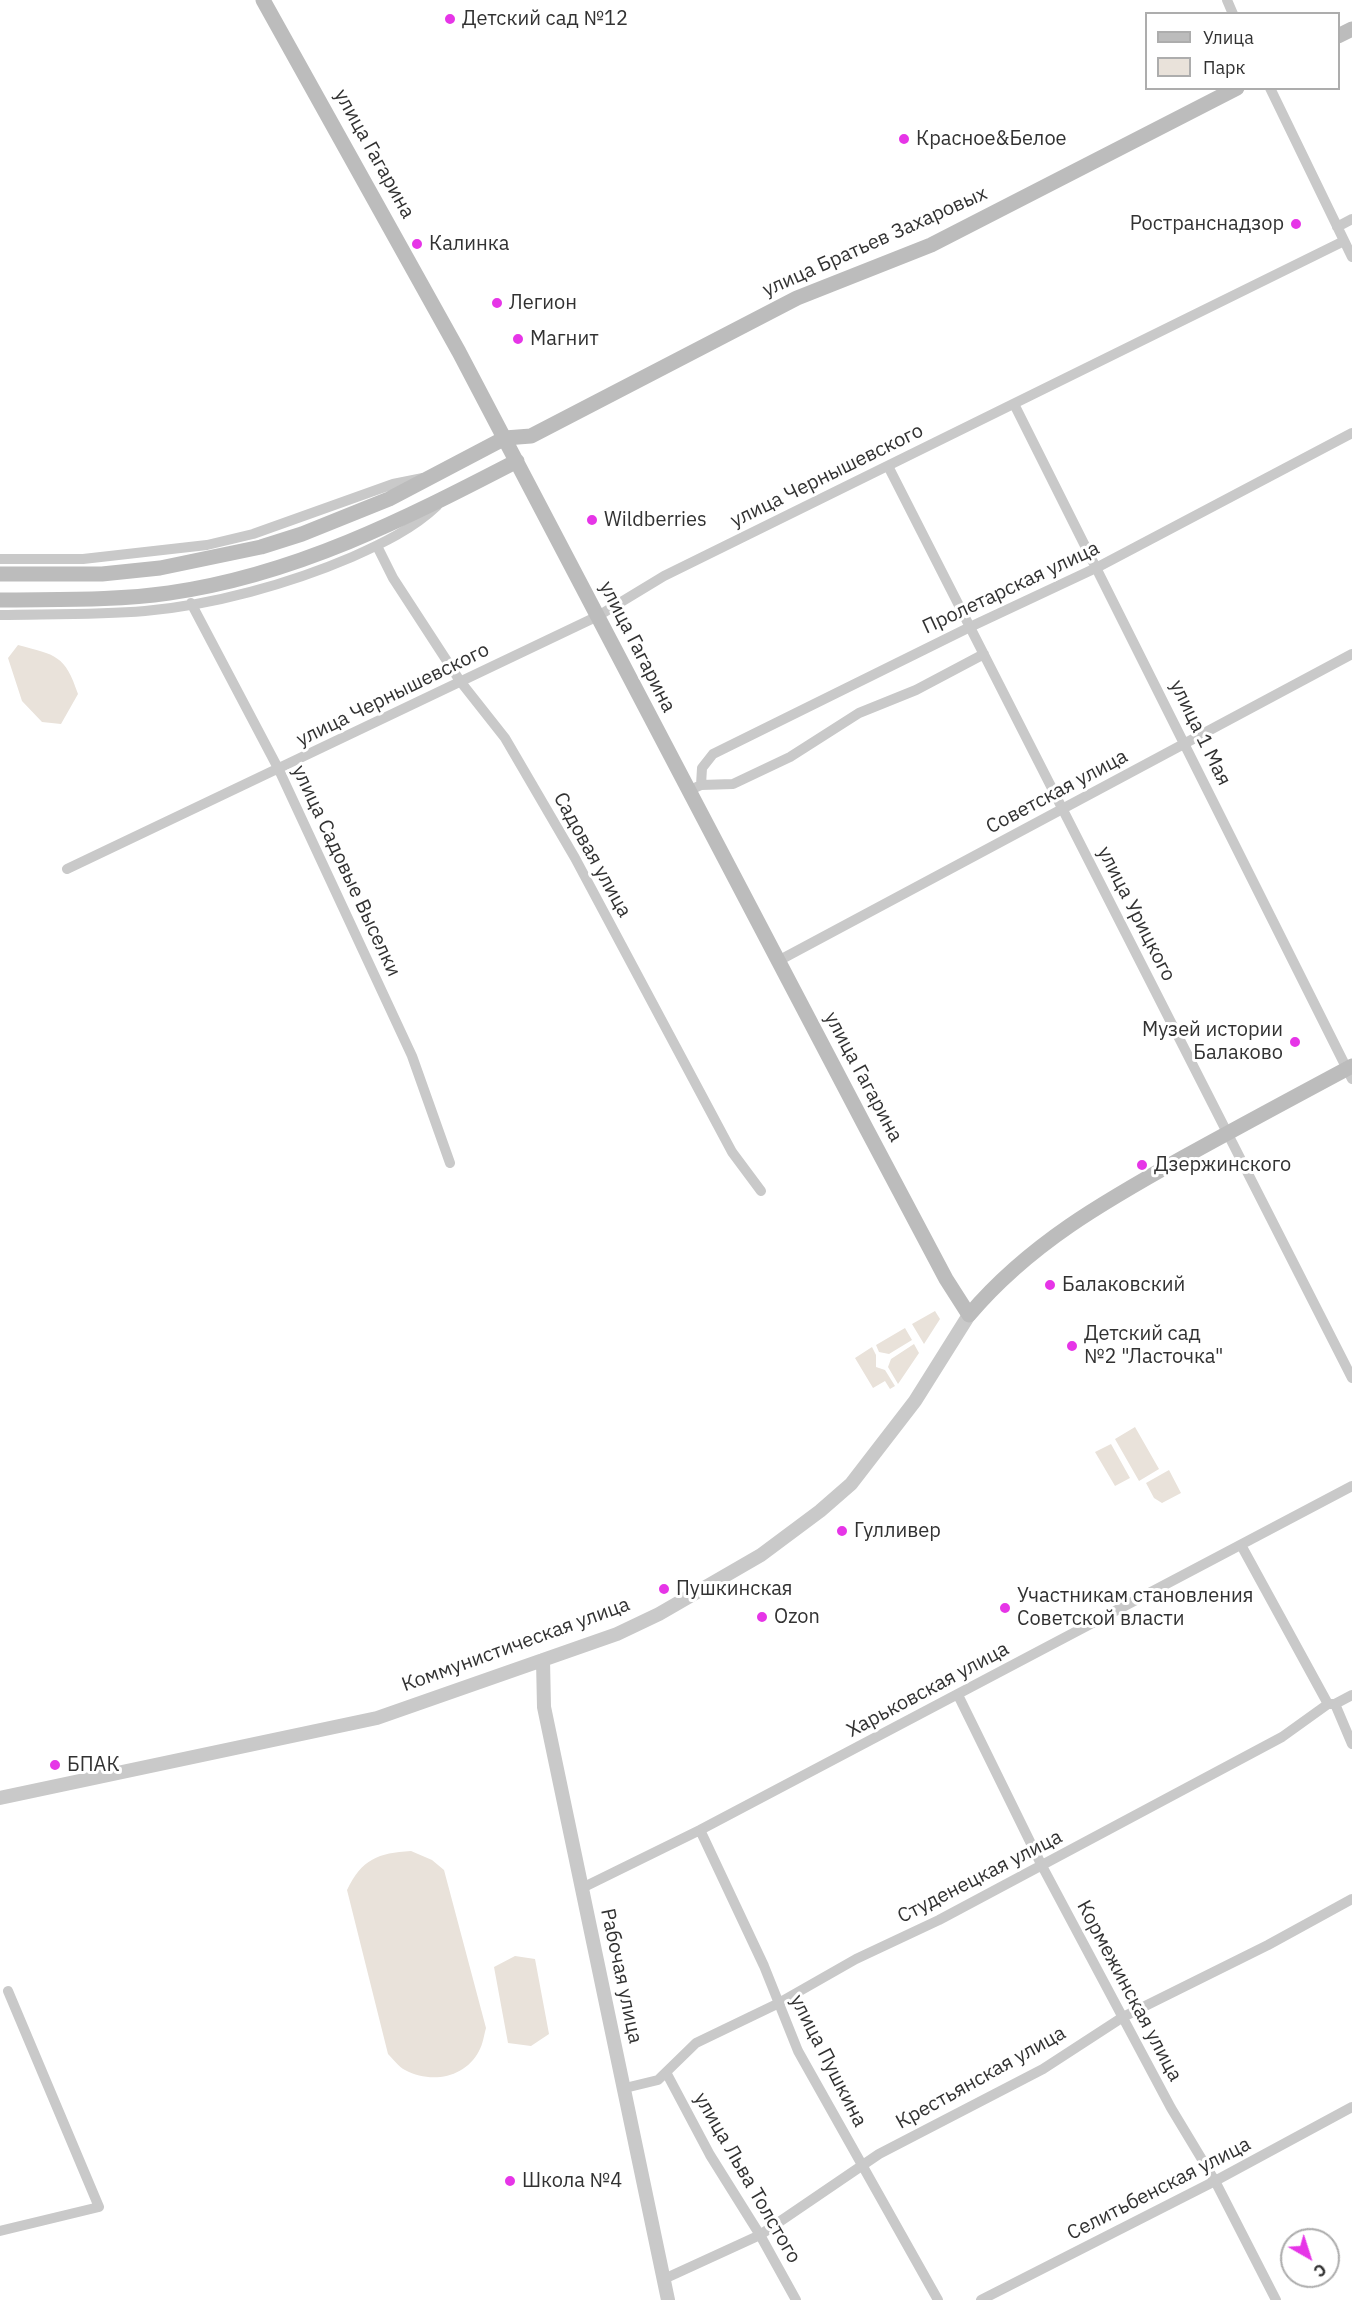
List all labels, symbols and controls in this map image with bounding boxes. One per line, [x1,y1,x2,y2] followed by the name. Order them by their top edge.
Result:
[462,7,628,31] place label: Детский сад №12
[443,12,457,26] marker: Детский сад №12
[1145,12,1340,90] legend
[1203,26,1254,49] text: Улица
[1203,56,1245,79] text: Парк
[329,85,419,223] street label: улица Гагарина
[916,127,1067,151] place label: Красное&Белое
[897,132,911,146] marker: Красное&Белое
[759,182,991,302] street label: улица Братьев Захаровых
[1130,212,1284,236] place label: Ространснадзор
[1289,217,1303,231] marker: Ространснадзор
[429,232,509,256] place label: Калинка
[410,237,424,251] marker: Калинка
[509,291,577,315] place label: Легион
[490,296,504,310] marker: Легион
[530,327,599,351] place label: Магнит
[511,332,525,346] marker: Магнит
[727,419,927,533] street label: улица Чернышевского
[604,508,707,532] place label: Wildberries
[585,513,599,527] marker: Wildberries
[919,536,1103,640] street label: Пролетарская улица
[594,577,680,717] street label: улица Гагарина
[293,638,493,752] street label: улица Чернышевского
[1164,676,1236,790] street label: улица 1 Мая
[982,745,1132,839] street label: Советская улица
[286,761,406,981] street label: улица Садовые Выселки
[548,788,636,922] street label: Садовая улица
[1092,843,1180,985] street label: улица Урицкого
[819,1008,907,1146] street label: улица Гагарина
[1142,1018,1283,1065] place label: Музей истории Балаково
[1288,1035,1302,1049] marker: Музей истории Балаково
[1154,1153,1291,1177] place label: Дзержинского
[1135,1158,1149,1172] marker: Дзержинского
[1062,1273,1185,1297] place label: Балаковский
[1043,1278,1057,1292] marker: Балаковский
[1084,1322,1223,1369] place label: Детский сад №2 "Ласточка"
[1065,1339,1079,1353] marker: Детский сад №2 "Ласточка"
[854,1519,941,1543] place label: Гулливер
[835,1524,849,1538] marker: Гулливер
[676,1577,793,1601] place label: Пушкинская
[657,1582,671,1596] marker: Пушкинская
[1017,1584,1253,1631] place label: Участникам становления Советской власти
[399,1593,633,1697] street label: Коммунистическая улица
[998,1601,1012,1615] marker: Участникам становления Советской власти
[774,1605,820,1629] place label: Ozon
[755,1610,769,1624] marker: Ozon
[843,1637,1013,1743] street label: Харьковская улица
[67,1753,120,1777] place label: БПАК
[48,1758,62,1772] marker: БПАК
[894,1825,1066,1929] street label: Студенецкая улица
[1071,1896,1187,2086] street label: Кормежинская улица
[595,1906,647,2046] street label: Рабочая улица
[784,1991,872,2131] street label: улица Пушкина
[892,2021,1070,2135] street label: Крестьянская улица
[688,2088,806,2268] street label: улица Льва Толстого
[1063,2132,1255,2246] street label: Селитьбенская улица
[522,2169,622,2193] place label: Школа №4
[503,2174,517,2188] marker: Школа №4
[1280,2228,1340,2288] north arrow
[1310,2259,1330,2281] text: С

